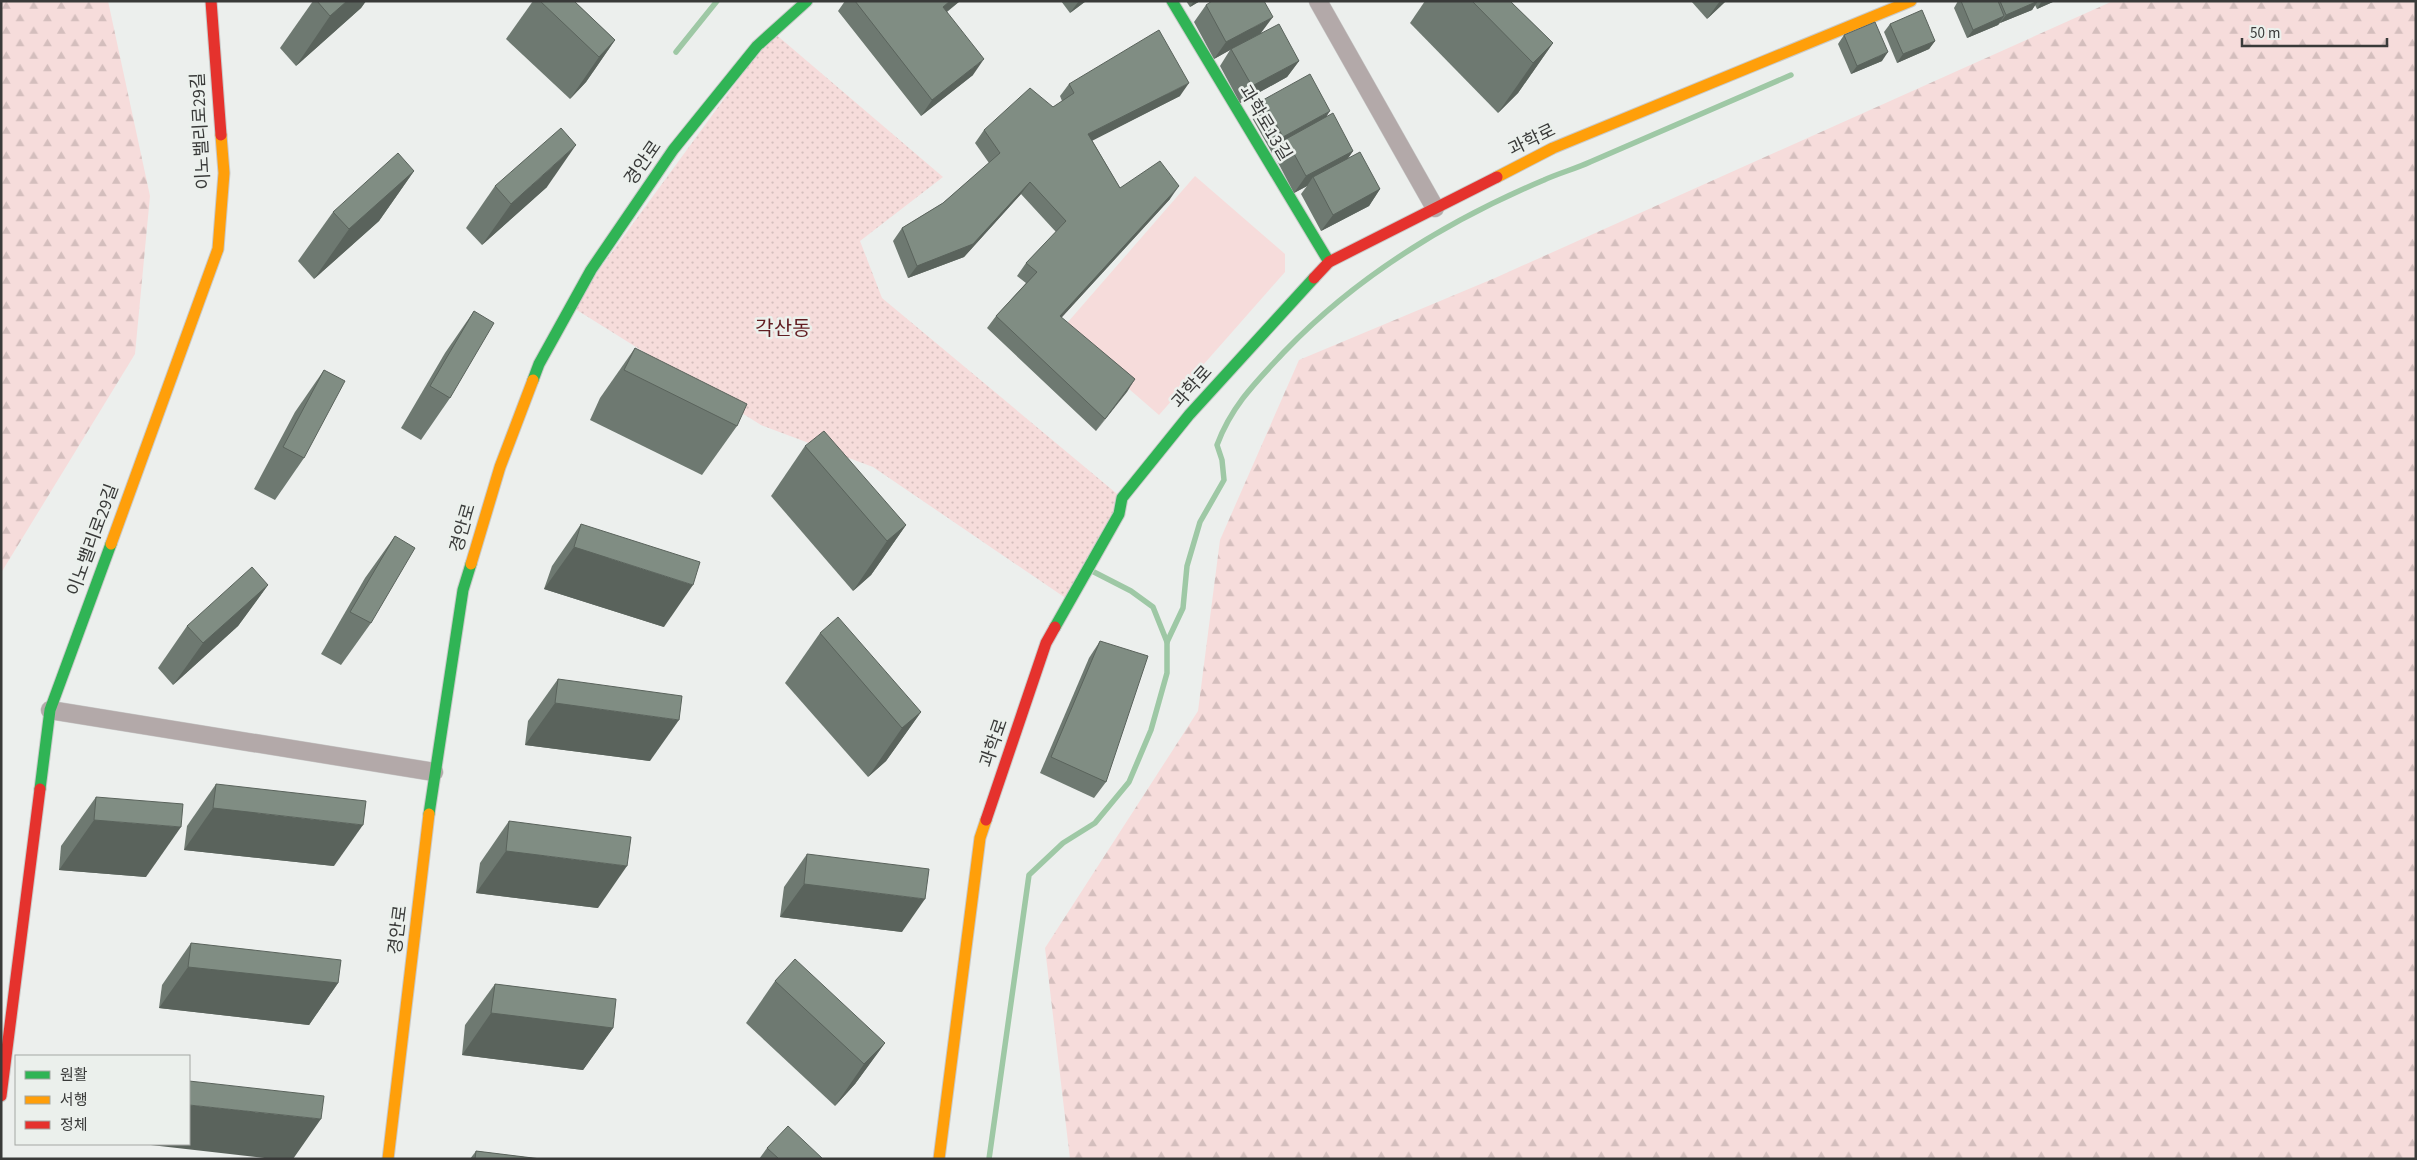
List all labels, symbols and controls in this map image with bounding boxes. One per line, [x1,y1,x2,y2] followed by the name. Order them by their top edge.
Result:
[2242,15,2387,47] scale bar
[2250,23,2280,44] text: 50 m
[185,72,217,190] street label: 이노밸리로29길
[1233,81,1297,165] street label: 과학로13길
[1504,118,1560,162] street label: 과학로
[619,135,667,191] street label: 경안로
[755,315,811,343] district label: 각산동
[1166,360,1218,414] street label: 과학로
[61,481,125,599] street label: 이노밸리로29길
[444,501,482,555] street label: 경안로
[974,715,1014,771] street label: 과학로
[383,904,413,956] street label: 경안로
[15,1055,190,1145] legend
[60,1065,88,1086] text: 원활
[60,1090,88,1111] text: 서행
[60,1115,88,1136] text: 정체

